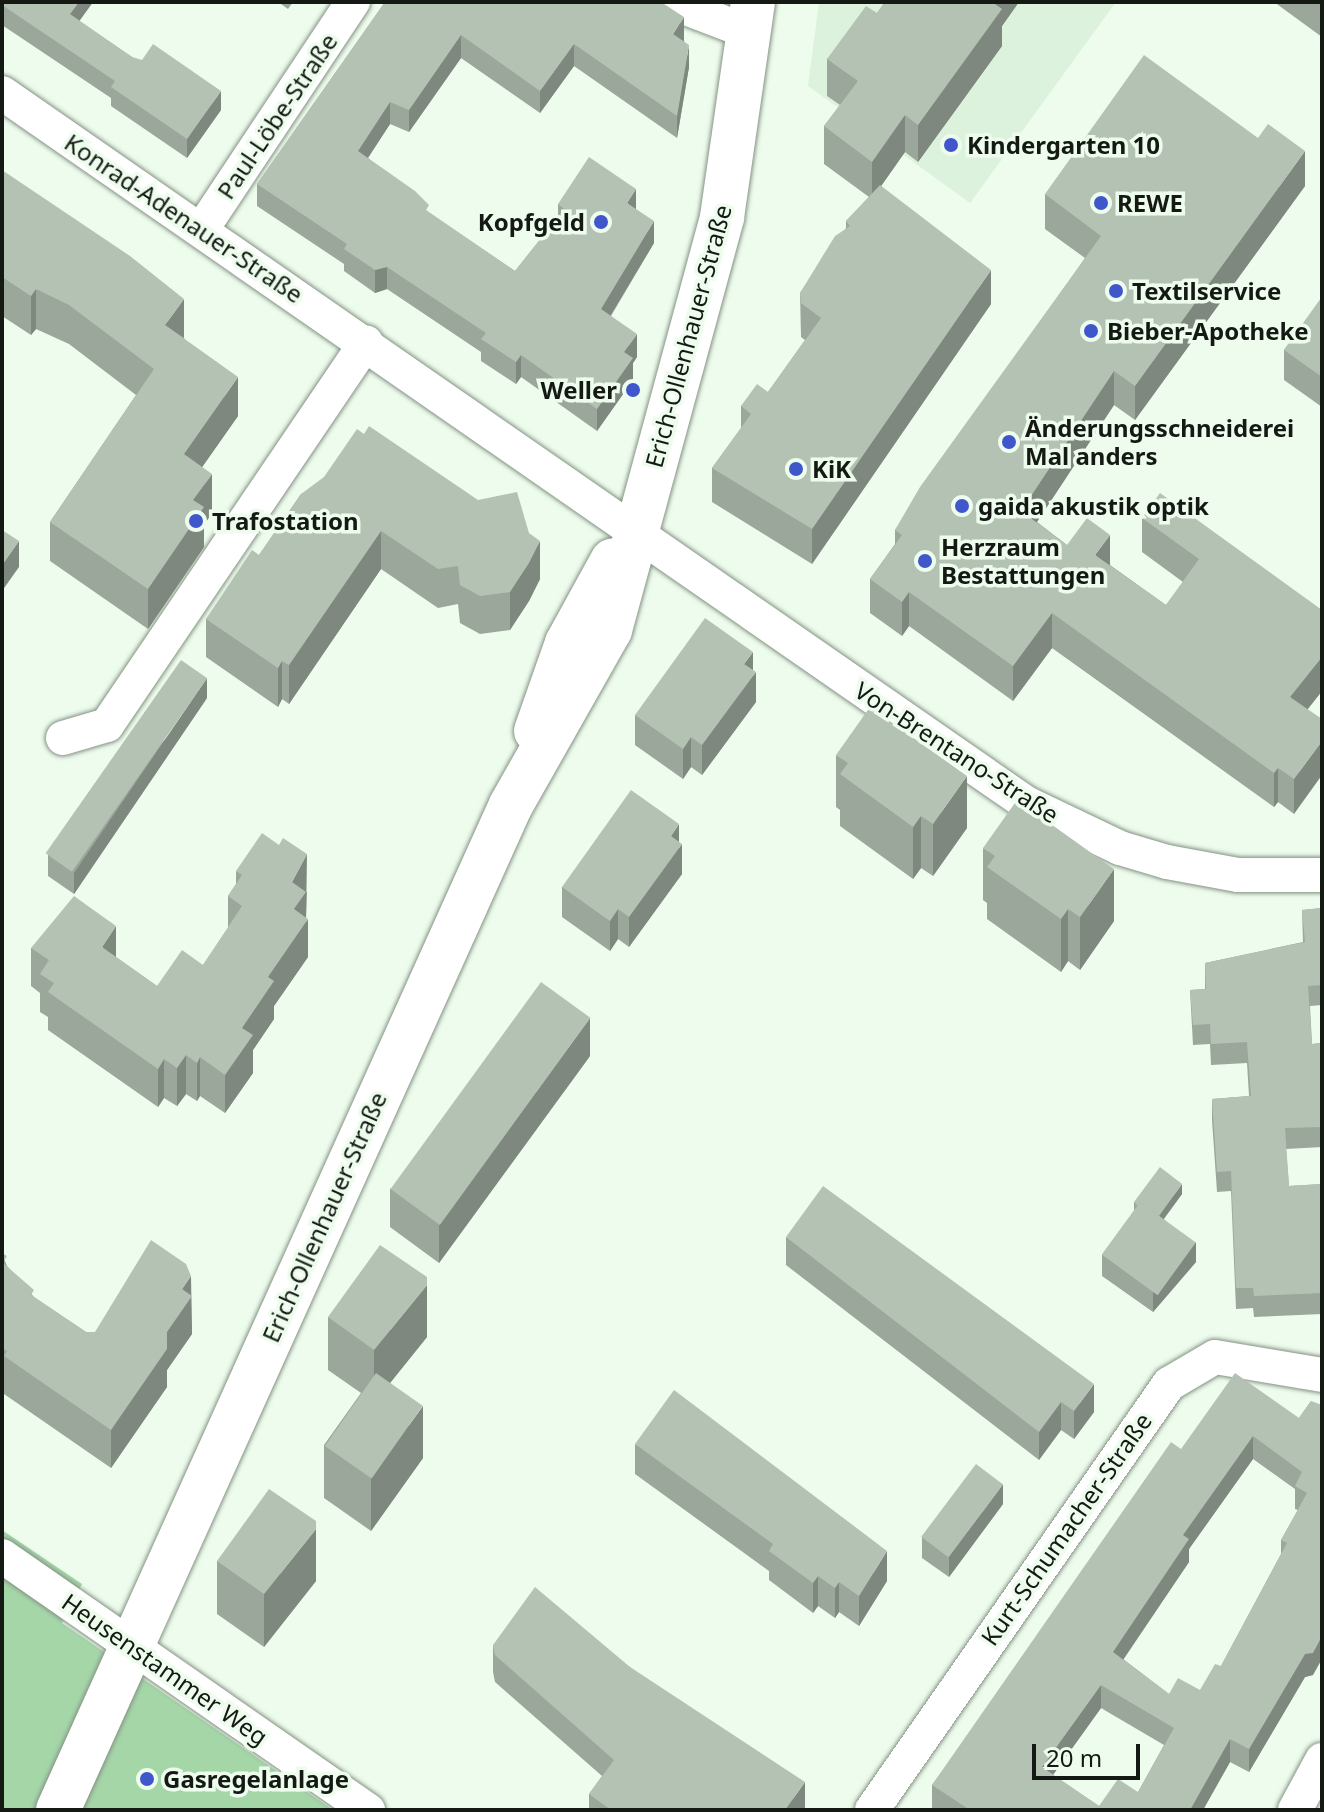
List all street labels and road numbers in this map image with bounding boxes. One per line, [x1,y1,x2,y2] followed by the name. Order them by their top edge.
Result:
[211,28,343,204] street label: Paul-Löbe-Straße
[59,128,309,308] street label: Konrad-Adenauer-Straße
[639,202,737,470] street label: Erich-Ollenhauer-Straße
[850,675,1064,829] street label: Von-Brentano-Straße
[256,1087,392,1347] street label: Erich-Ollenhauer-Straße
[975,1407,1157,1651] street label: Kurt-Schumacher-Straße
[57,1587,273,1751] street label: Heusenstammer Weg

